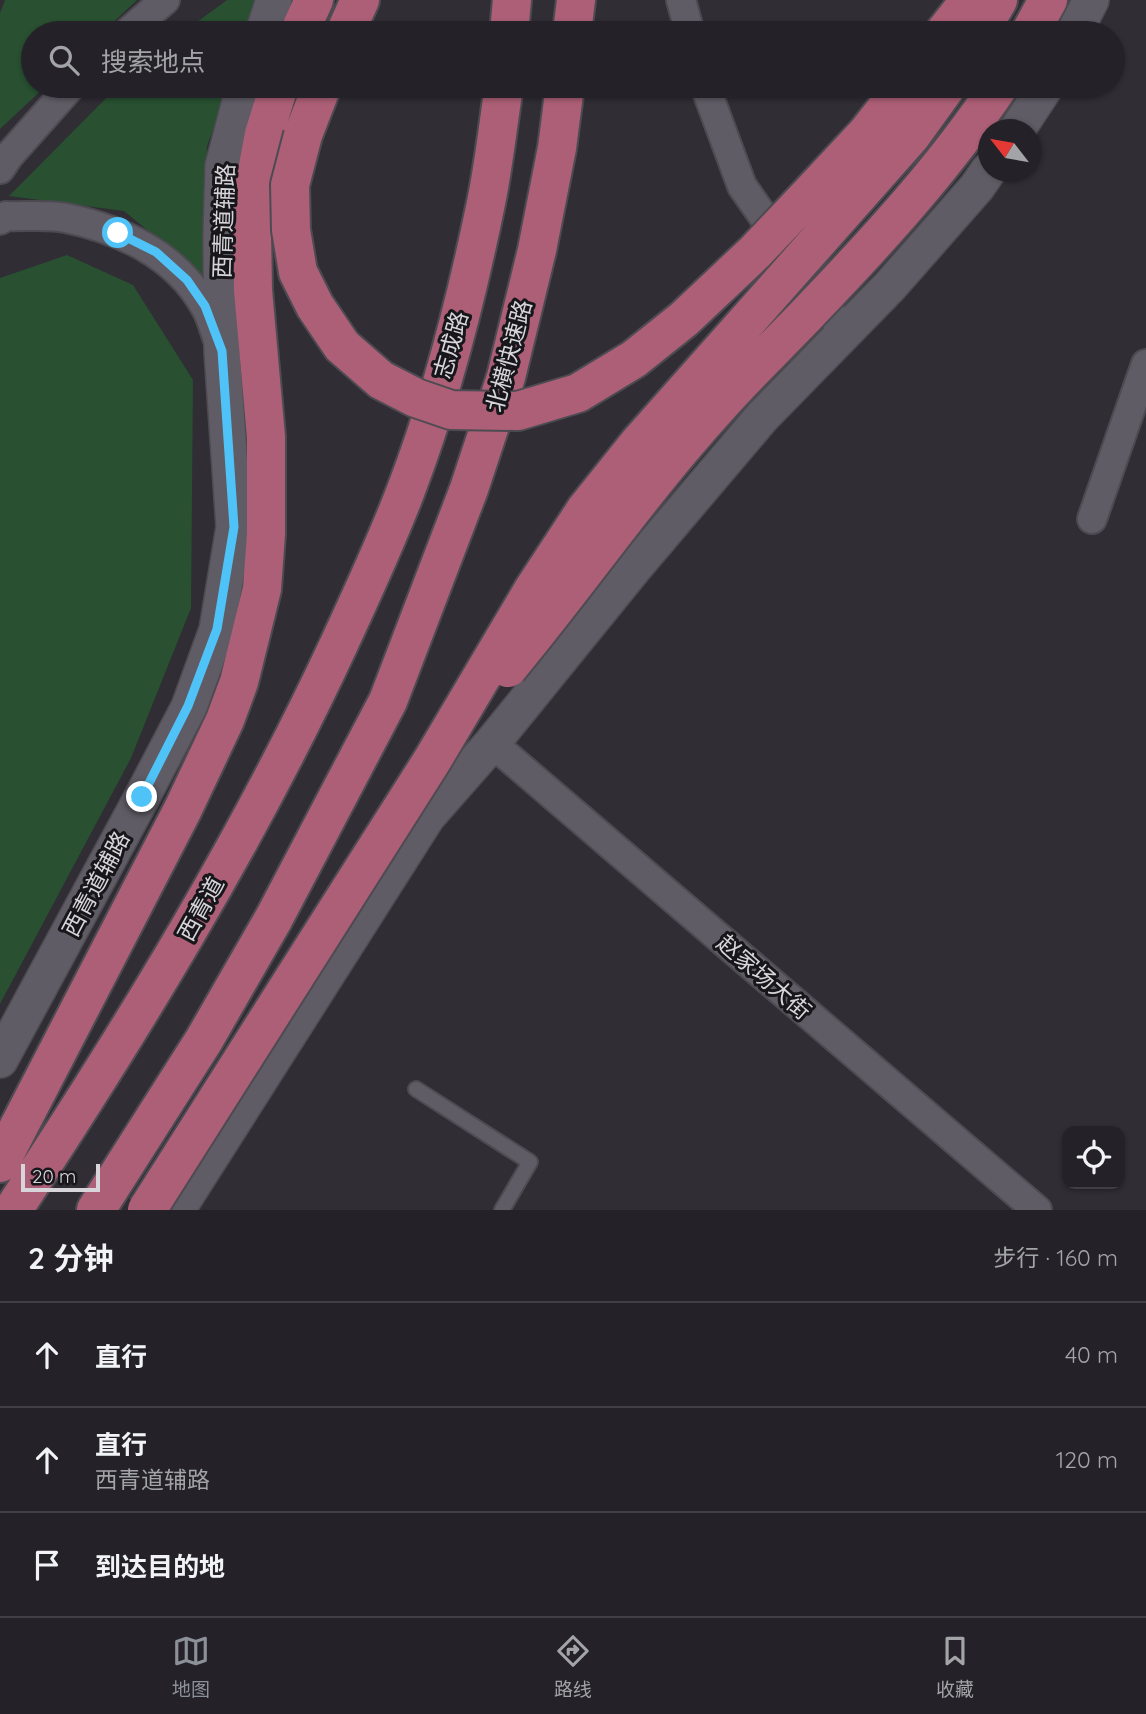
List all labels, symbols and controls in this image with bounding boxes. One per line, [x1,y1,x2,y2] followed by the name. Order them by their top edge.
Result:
[21,21,1125,98] search box
[45,41,83,79] icon: search
[101,45,205,78] text: 搜索地点
[978,119,1041,182] north arrow
[207,163,240,279] street label: 西青道辅路
[102,217,133,248] route start
[480,297,537,415] street label: 北横快速路
[427,308,474,382] street label: 志成路
[126,781,157,812] route end
[56,826,135,941] street label: 西青道辅路
[171,872,230,946] street label: 西青道
[711,928,817,1025] street label: 赵家场大街
[1062,1126,1125,1189] map controls
[1062,1126,1125,1189] button: locate
[21,1161,100,1193] scale bar
[32,1164,76,1188] text: 20 m
[28,1239,113,1277] text: 2 分钟
[993,1243,1118,1272] text: 步行 · 160 m
[28,1336,66,1374] icon: ahead
[95,1340,147,1373] text: 直行
[1065,1340,1118,1369] text: 40 m
[95,1428,147,1461] text: 直行
[28,1441,66,1479] icon: ahead
[1056,1445,1118,1474] text: 120 m
[95,1465,210,1494] text: 西青道辅路
[28,1546,66,1584] icon: arrive
[95,1550,225,1583] text: 到达目的地
[172,1632,210,1701] tab: 地图
[554,1632,592,1701] tab: 路线
[936,1632,974,1701] tab: 收藏

